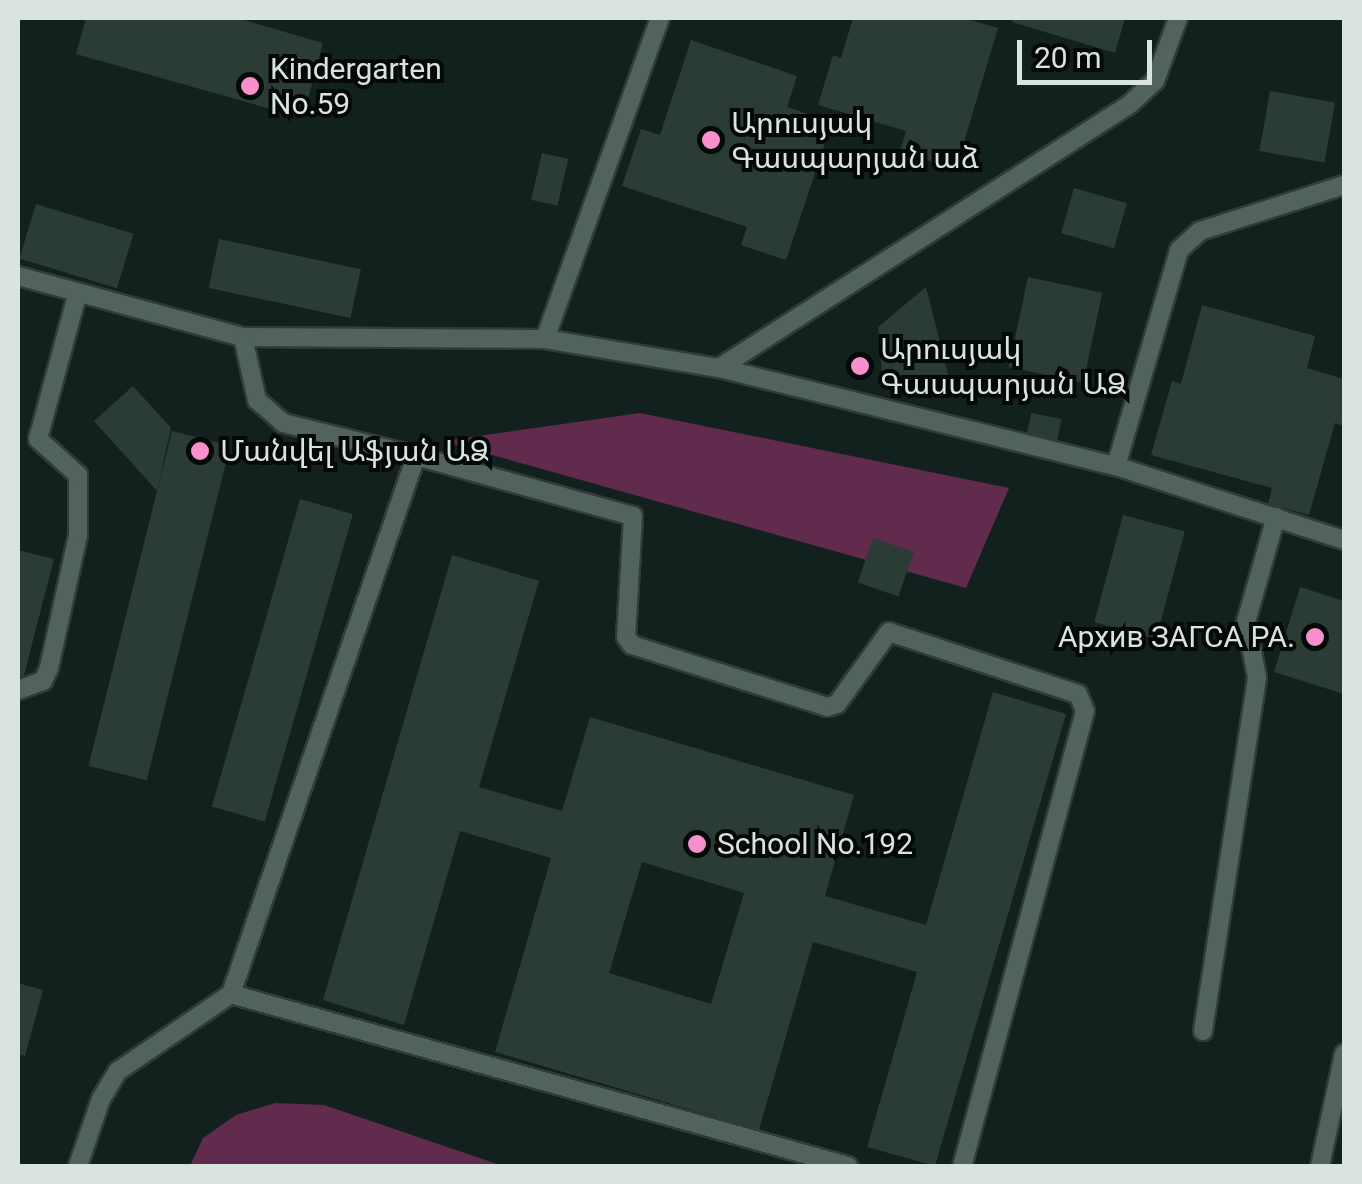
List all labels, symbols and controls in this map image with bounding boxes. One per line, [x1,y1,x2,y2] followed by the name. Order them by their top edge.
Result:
[1022,20,1157,82] scale bar
[1034,40,1101,75] text: 20 m
[270,51,442,122] place label: Kindergarten No.59
[239,75,261,97] marker: Kindergarten No.59
[731,105,979,176] place label: Արուսյակ Գասպարյան աձ
[700,129,722,151] marker: Արուսյակ Գասպարյան աձ
[880,331,1127,402] place label: Արուսյակ Գասպարյան ԱՁ
[849,355,871,377] marker: Արուսյակ Գասպարյան ԱՁ
[220,433,490,469] place label: Մանվել Աֆյան ԱՁ
[189,440,211,462] marker: Մանվել Աֆյան ԱՁ
[1058,619,1295,655] place label: Архив ЗАГСА РА.
[1304,626,1326,648] marker: Архив ЗАГСА РА.
[717,826,913,862] place label: School No.192
[686,833,708,855] marker: School No.192

